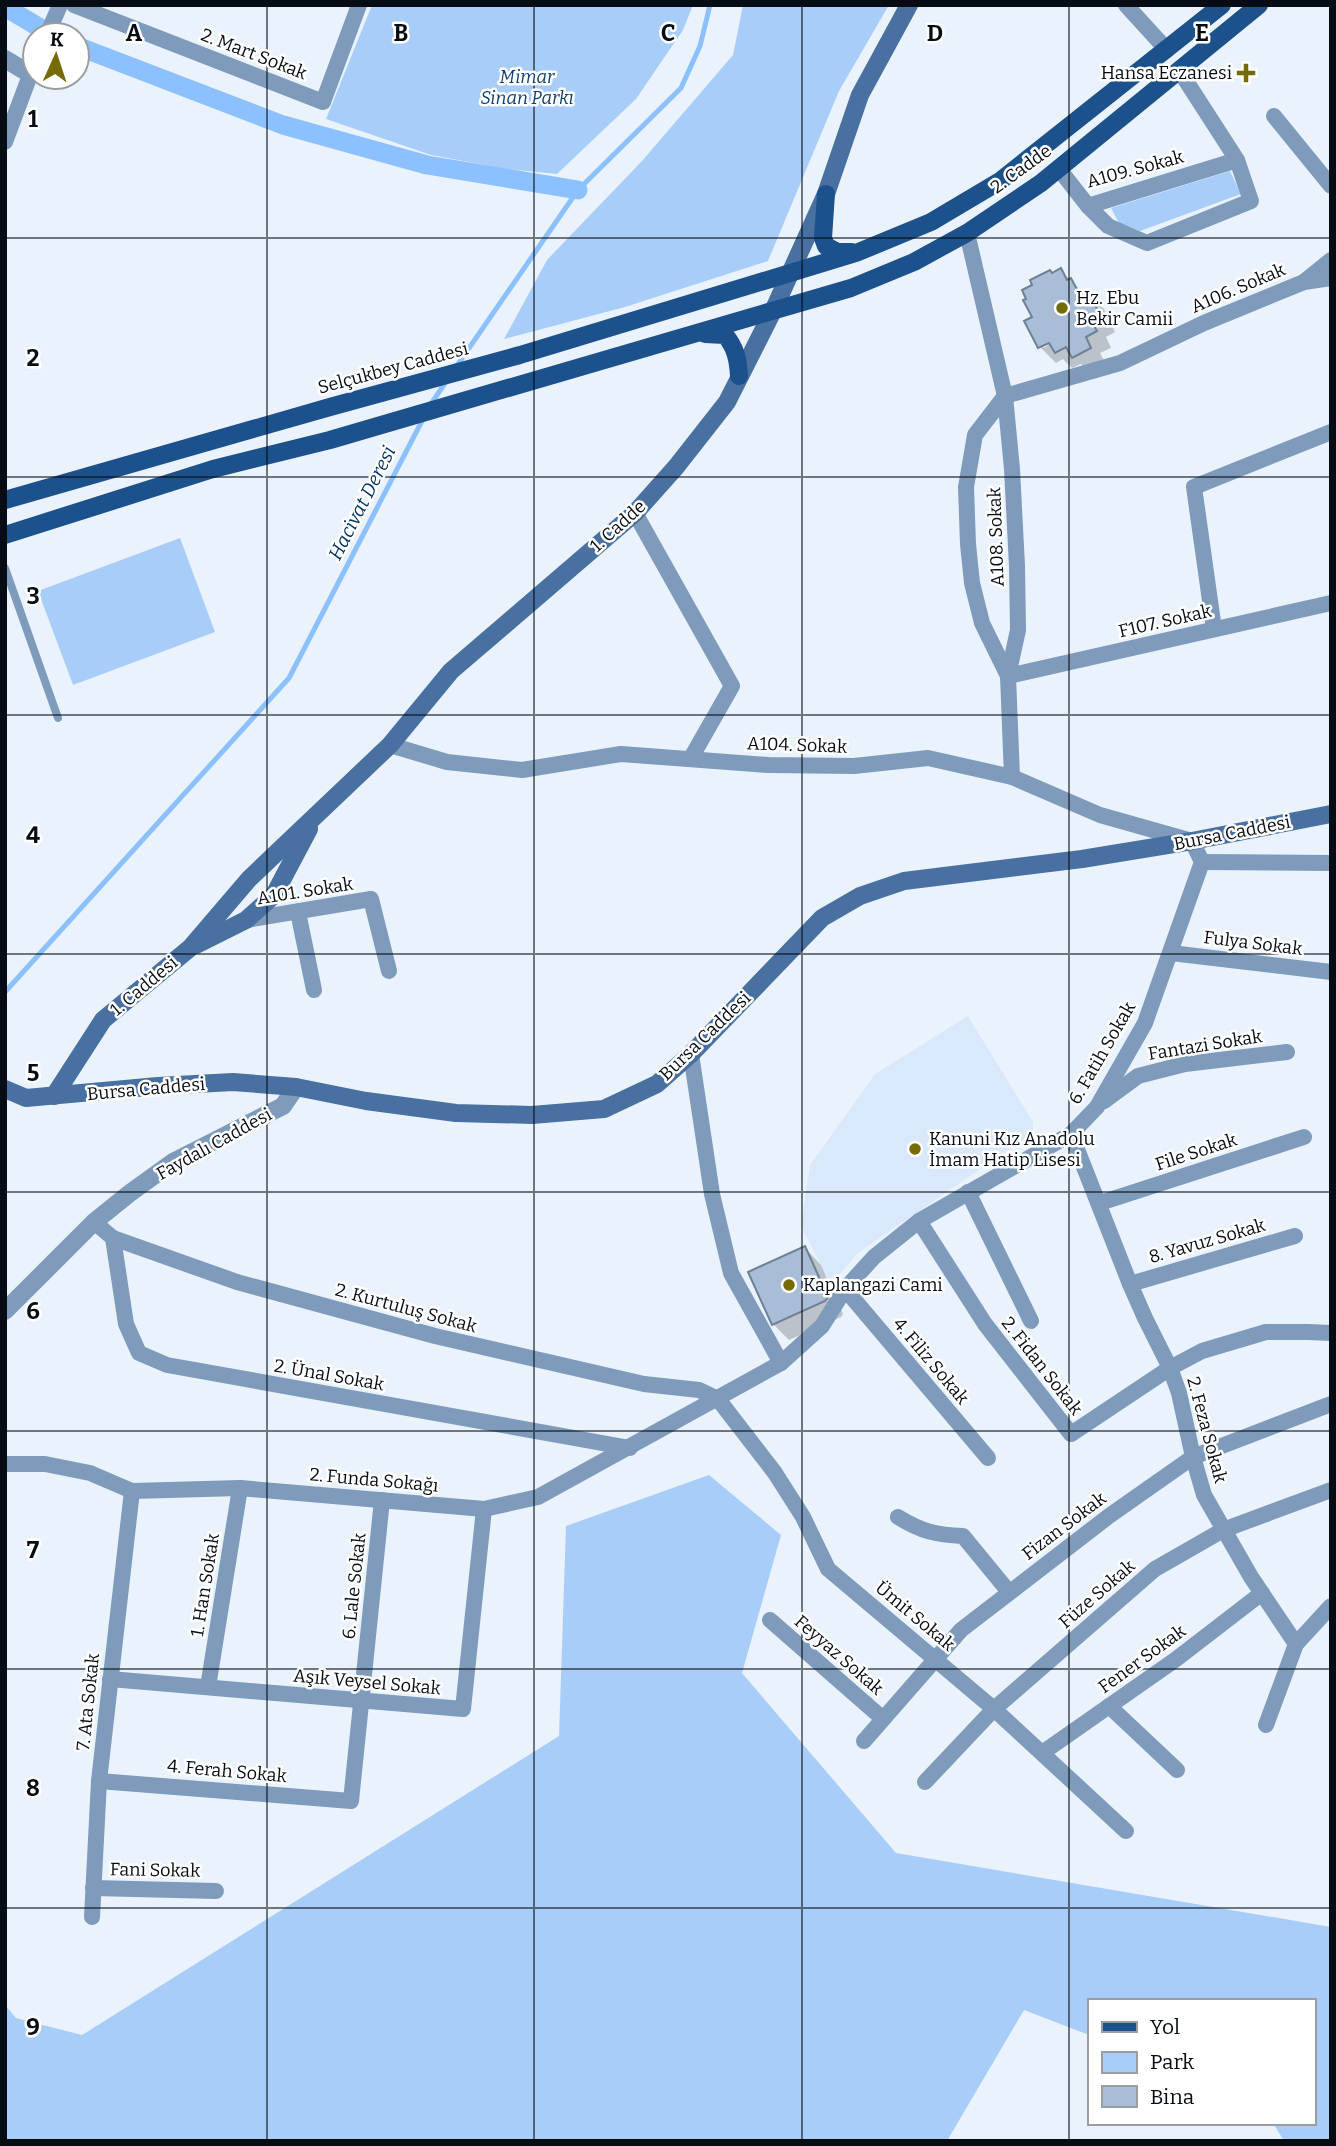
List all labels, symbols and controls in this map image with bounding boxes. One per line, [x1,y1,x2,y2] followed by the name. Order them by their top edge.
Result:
[126,19,143,47] text: A
[394,19,408,47] text: B
[661,19,675,47] text: C
[927,19,943,47] text: D
[1195,19,1209,47] text: E
[21,21,91,91] north arrow
[198,24,311,85] street label: 2. Mart Sokak
[49,28,65,51] text: K
[1101,62,1232,84] place label: Hansa Eczanesi
[1238,65,1254,81] marker: Hansa Eczanesi
[480,66,574,109] park label: Mimar Sinan Parkı
[28,105,38,133] text: 1
[986,140,1056,198] street label: 2. Cadde
[1084,145,1187,192] street label: A109. Sokak
[1188,258,1289,318] street label: A106. Sokak
[1076,287,1173,330] place label: Hz. Ebu Bekir Camii
[1054,300,1070,316] marker: Hz. Ebu Bekir Camii
[315,337,471,399] street label: Selçukbey Caddesi
[27,344,40,372] text: 2
[323,442,401,564] water label: Hacivat Deresi
[983,486,1009,587] street label: A108. Sokak
[586,495,650,557] street label: 1. Cadde
[26,582,40,610] text: 3
[1116,599,1214,642] street label: F107. Sokak
[747,732,848,758] street label: A104. Sokak
[1172,811,1292,855] street label: Bursa Caddesi
[26,821,40,849] text: 4
[255,872,355,909] street label: A101. Sokak
[1202,926,1304,960] street label: Fulya Sokak
[106,952,182,1020] street label: 1. Caddesi
[655,987,755,1085] street label: Bursa Caddesi
[1064,997,1141,1108] street label: 6. Fatih Sokak
[1146,1025,1264,1065] street label: Fantazi Sokak
[27,1059,39,1087] text: 5
[86,1073,206,1105] street label: Bursa Caddesi
[152,1103,276,1185] street label: Faydalı Caddesi
[929,1128,1095,1171] place label: Kanuni Kız Anadolu İmam Hatip Lisesi
[1152,1128,1240,1176] street label: File Sokak
[907,1141,923,1157] marker: Kanuni Kız Anadolu İmam Hatip Lisesi
[1146,1214,1269,1268] street label: 8. Yavuz Sokak
[803,1274,943,1296] place label: Kaplangazi Cami
[781,1277,797,1293] marker: Kaplangazi Cami
[333,1279,480,1338] street label: 2. Kurtuluş Sokak
[26,1297,40,1325] text: 6
[888,1313,974,1409] street label: 4. Filiz Sokak
[997,1313,1088,1420] street label: 2. Fidan Sokak
[272,1354,387,1396] street label: 2. Ünal Sokak
[1182,1374,1232,1486] street label: 2. Feza Sokak
[309,1463,439,1497] street label: 2. Funda Sokağı
[1018,1487,1111,1565] street label: Fizan Sokak
[186,1531,224,1638] street label: 1. Han Sokak
[337,1531,371,1640] street label: 6. Lale Sokak
[27,1536,40,1564] text: 7
[1054,1554,1140,1633] street label: Füze Sokak
[871,1576,960,1656] street label: Ümit Sokak
[790,1610,889,1700] street label: Feyyaz Sokak
[1094,1619,1191,1698] street label: Fener Sokak
[72,1652,104,1752] street label: 7. Ata Sokak
[292,1665,442,1699] street label: Aşık Veysel Sokak
[166,1755,288,1787] street label: 4. Ferah Sokak
[26,1774,40,1802] text: 8
[110,1858,201,1882] street label: Fani Sokak
[1088,1999,1315,2125] legend
[26,2013,40,2041] text: 9
[1150,2014,1180,2040] text: Yol
[1150,2049,1194,2075] text: Park
[1150,2084,1195,2110] text: Bina

